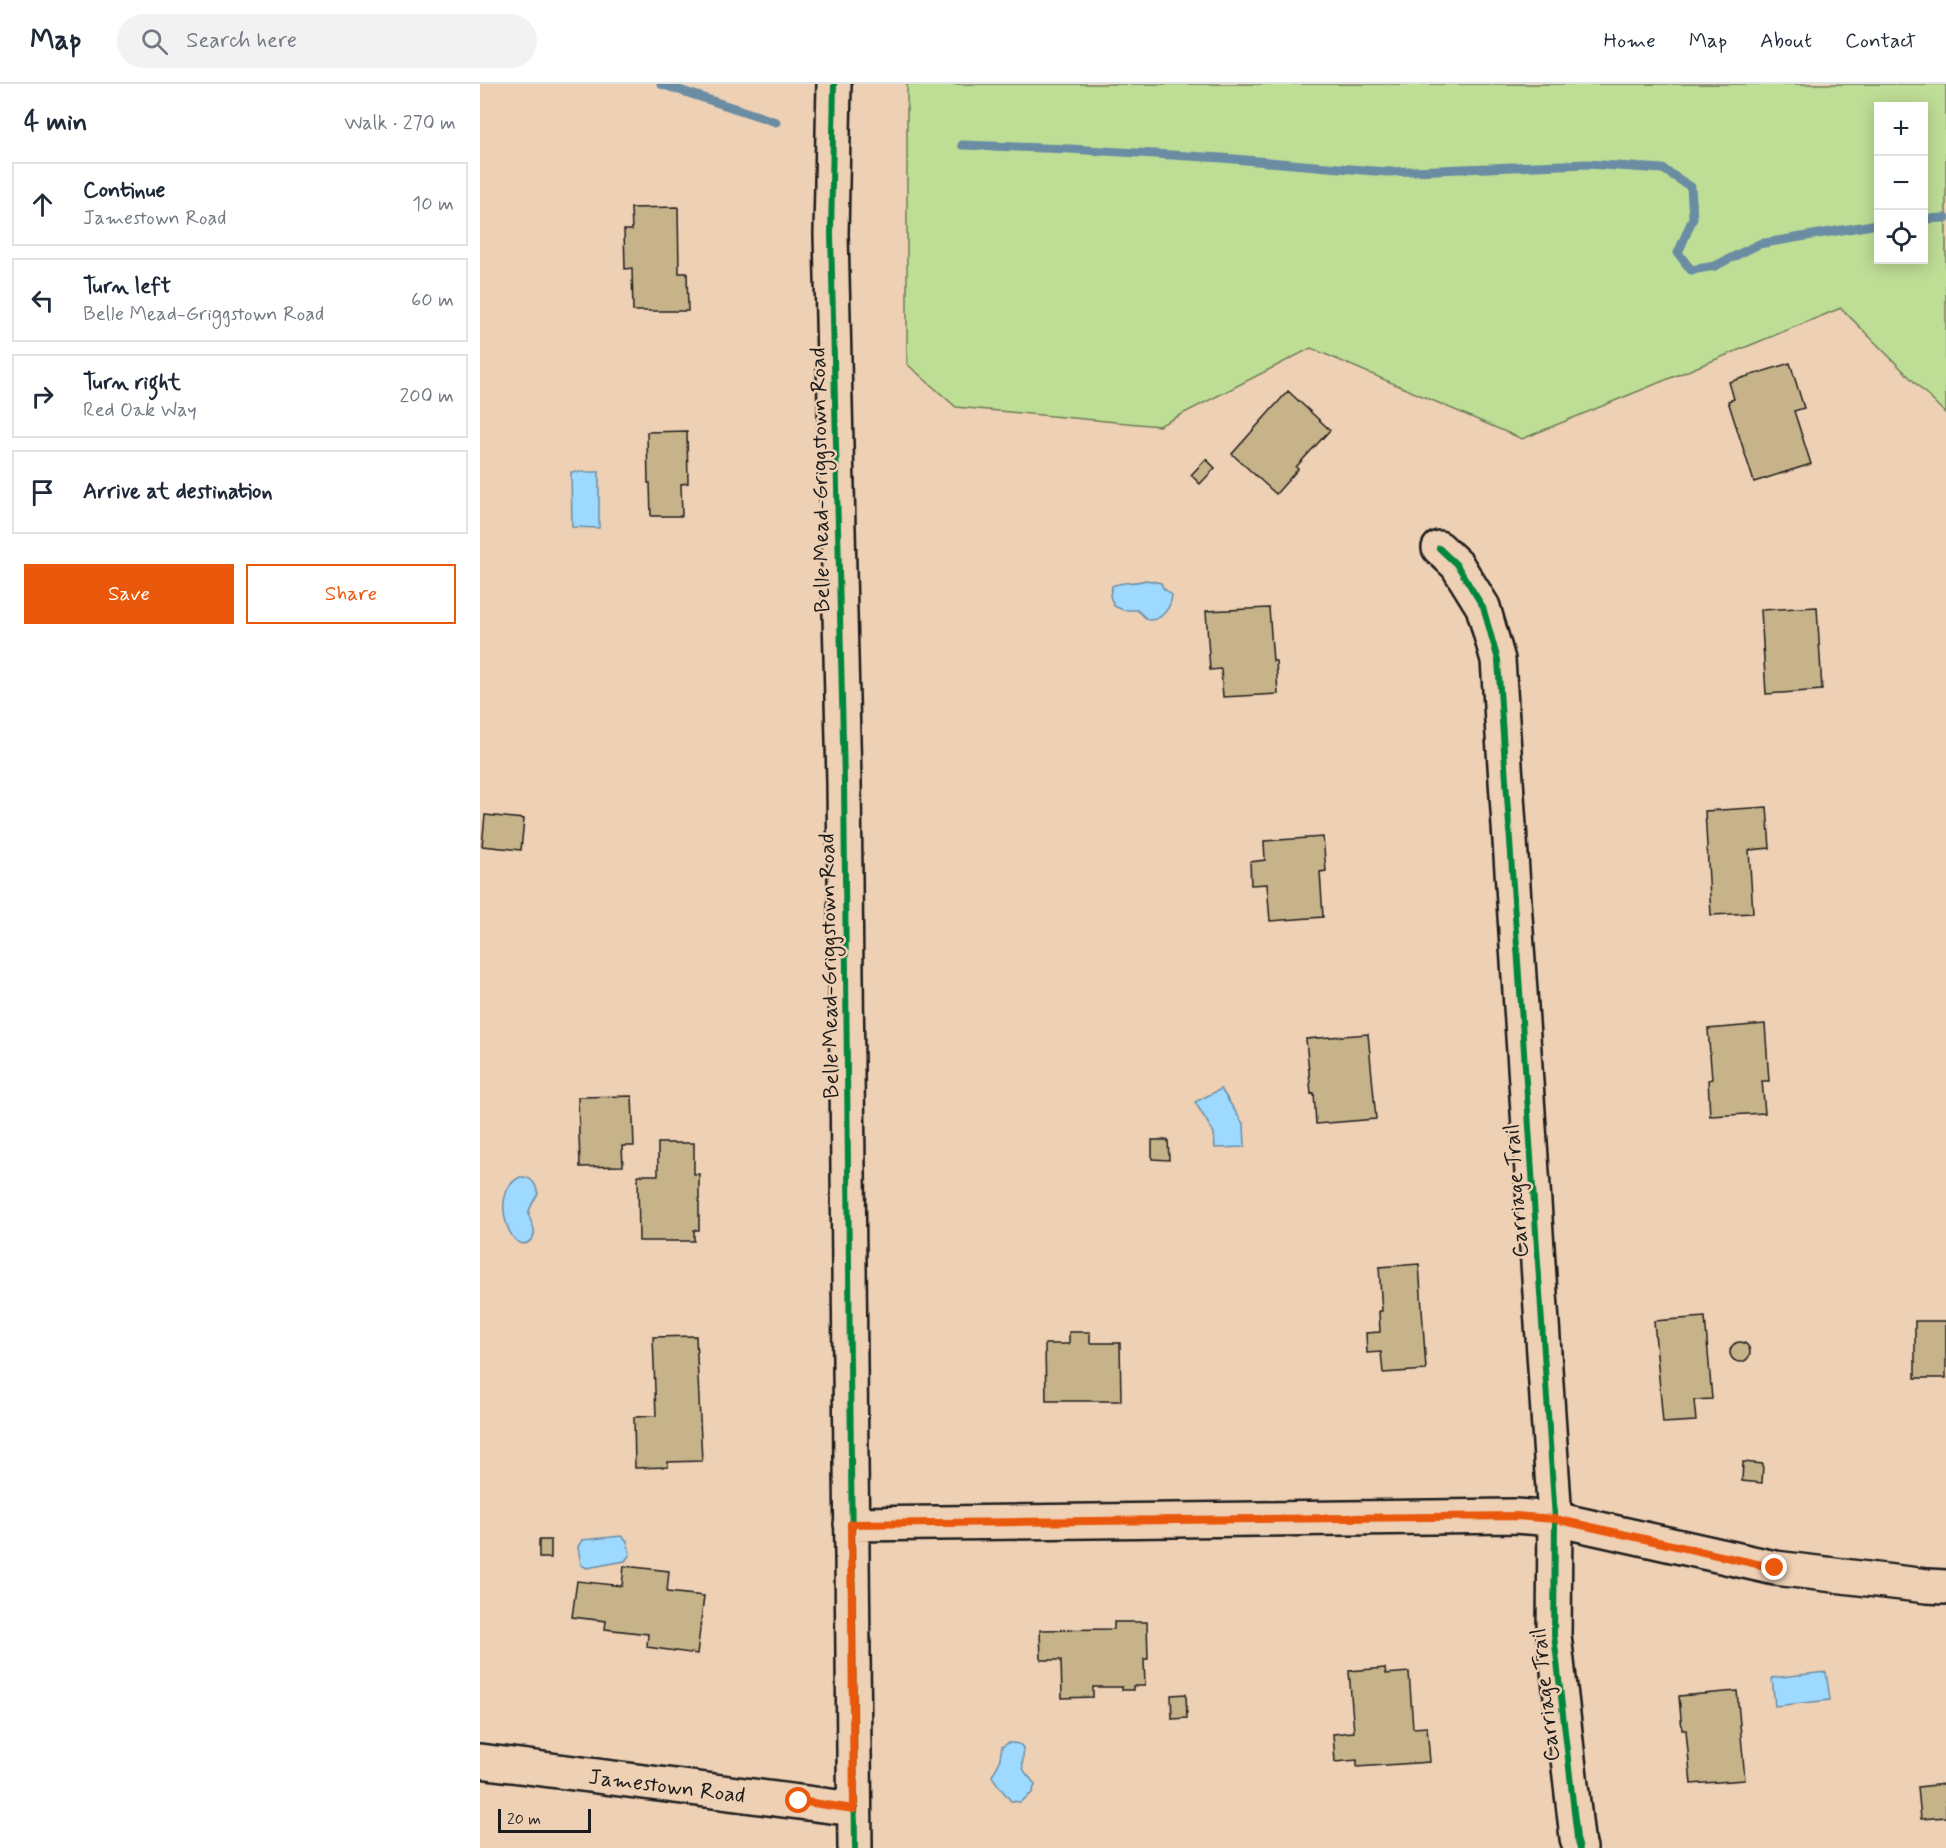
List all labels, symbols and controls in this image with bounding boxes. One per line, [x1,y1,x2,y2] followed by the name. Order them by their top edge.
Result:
[117,14,537,68] search box
[30,23,81,60] text: Map
[138,25,171,58] icon: search
[186,27,297,55] text: Search here
[1604,27,1656,55] text: Home
[1689,27,1727,55] text: Map
[1760,27,1812,55] text: About
[1845,27,1916,55] text: Contact
[1874,102,1928,264] map controls
[1874,102,1928,156] button: +
[24,106,87,140] text: 4 min
[344,110,456,137] text: Walk · 270 m
[1874,156,1928,210] button: −
[83,177,165,205] text: Continue
[26,188,59,221] icon: ahead
[412,191,454,218] text: 10 m
[83,205,227,232] text: Jamestown Road
[1874,210,1928,264] button: locate
[83,273,171,301] text: Turn left
[26,284,59,317] icon: left
[411,287,454,314] text: 60 m
[83,301,324,328] text: Belle Mead-Griggstown Road
[805,347,840,613] street label: Belle Mead-Griggstown Road
[83,369,181,397] text: Turn right
[26,380,59,413] icon: right
[399,383,454,410] text: 200 m
[83,397,197,424] text: Red Oak Way
[26,476,59,509] icon: arrive
[83,478,273,506] text: Arrive at destination
[24,564,234,624] button: Save
[246,564,456,624] button: Share
[814,833,849,1099] street label: Belle Mead-Griggstown Road
[1498,1123,1537,1259] street label: Carriage Trail
[1761,1554,1787,1580] route end
[1525,1627,1568,1763] street label: Carriage Trail
[587,1763,747,1810] street label: Jamestown Road
[785,1787,811,1813] route start
[498,1806,591,1834] scale bar
[507,1809,541,1830] text: 20 m

